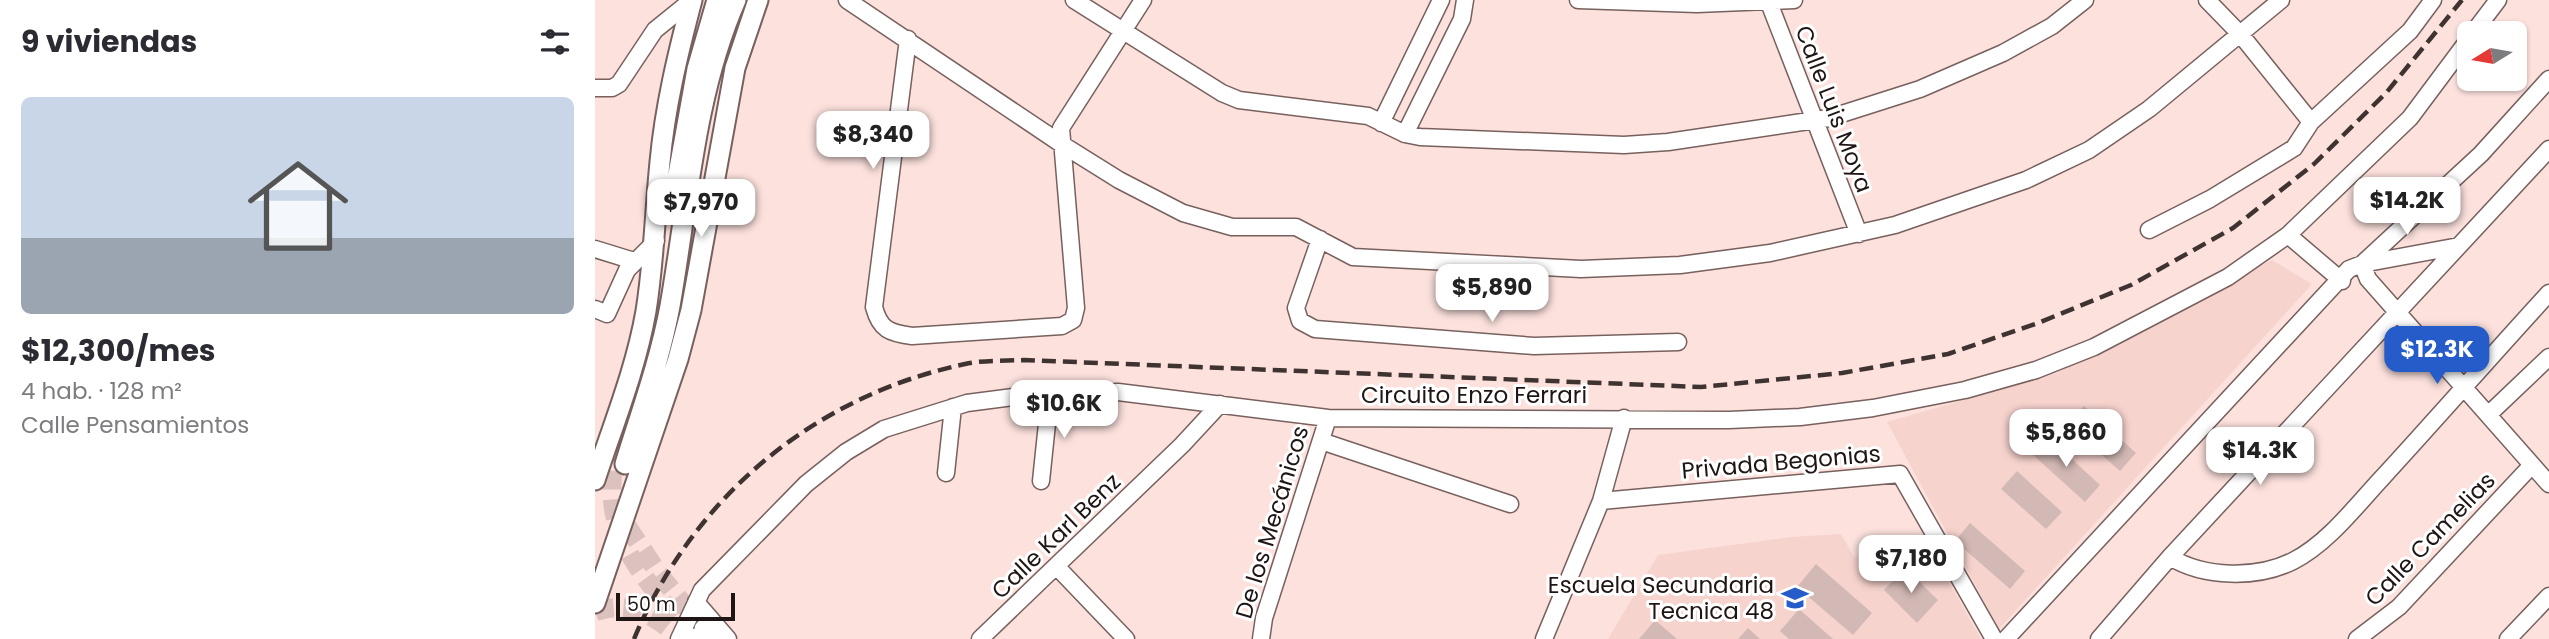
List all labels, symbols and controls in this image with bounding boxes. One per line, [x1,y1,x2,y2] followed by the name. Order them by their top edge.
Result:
[21,20,197,63] text: 9 viviendas
[1787,21,1881,197] street label: Calle Luis Moya
[2457,21,2527,91] north arrow
[2457,21,2527,91] map controls
[536,23,574,61] icon: filters
[816,111,930,171] pin: $8,340
[832,118,914,150] text: $8,340
[235,143,361,269] icon: home
[2350,177,2464,237] pin: $14.2K
[644,180,758,239] pin: $7,970
[2369,184,2445,216] text: $14.2K
[663,186,739,218] text: $7,970
[1435,264,1549,324] pin: $5,890
[1452,271,1532,303] text: $5,890
[2380,326,2494,386] pin: $12.3K
[21,329,216,372] text: $12,300/mes
[2400,333,2474,365] text: $12.3K
[21,375,182,407] text: 4 hab. · 128 m²
[1361,379,1587,411] street label: Circuito Enzo Ferrari
[1007,380,1121,440] pin: $10.6K
[1026,387,1102,419] text: $10.6K
[21,409,249,441] text: Calle Pensamientos
[2009,410,2123,469] pin: $5,860
[2025,416,2107,448] text: $5,860
[1227,422,1317,622] street label: De los Mecánicos
[2203,428,2317,487] pin: $14.3K
[2222,434,2298,466] text: $14.3K
[1680,437,1882,487] street label: Privada Begonias
[2358,465,2502,613] street label: Calle Camelias
[984,466,1128,606] street label: Calle Karl Benz
[1854,536,1968,595] pin: $7,180
[1875,542,1947,574] text: $7,180
[1548,569,1774,627] place label: Escuela Secundaria Tecnica 48
[1780,583,1810,613] school or university icon: Escuela Secundaria Tecnica 48
[616,590,735,622] scale bar
[627,591,676,618] text: 50 m

